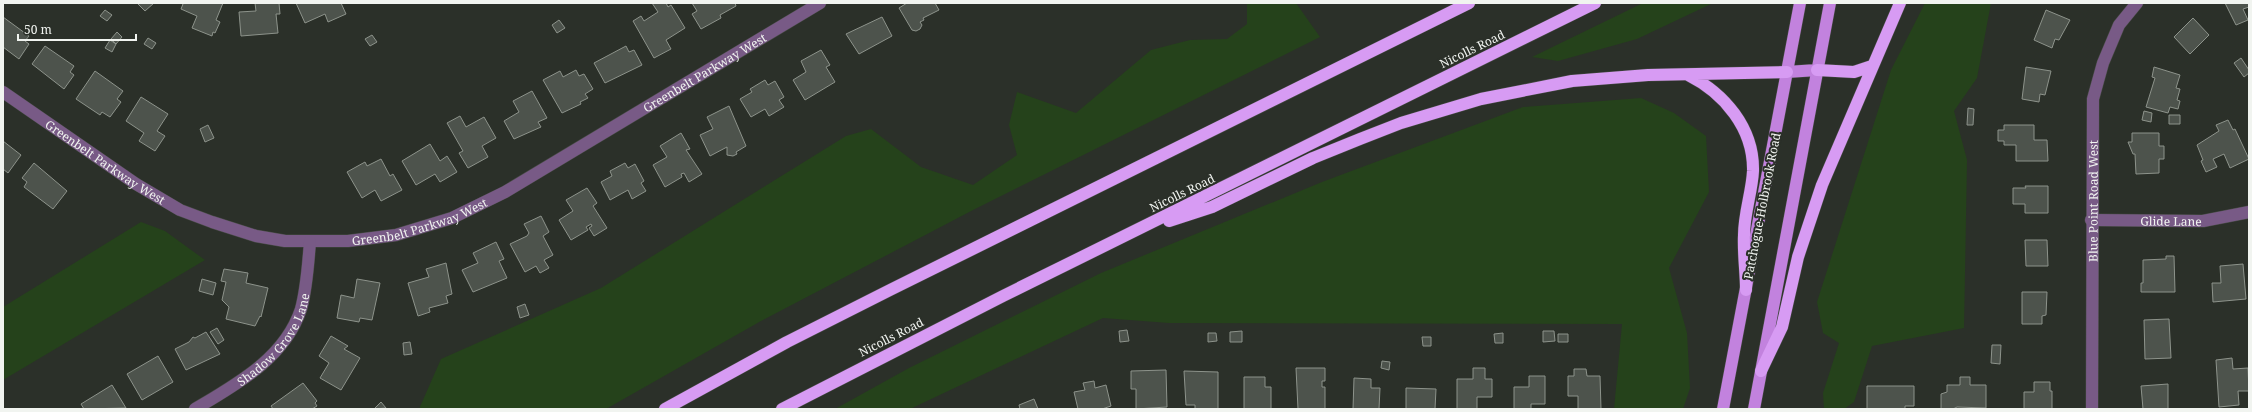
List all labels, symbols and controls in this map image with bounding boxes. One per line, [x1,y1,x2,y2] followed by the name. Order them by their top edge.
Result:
[18,16,136,42] scale bar
[24,21,52,38] text: 50 m
[1436,26,1508,72] street label: Nicolls Road
[639,29,769,116] street label: Greenbelt Parkway West
[42,115,169,208] street label: Greenbelt Parkway West
[1739,131,1785,281] street label: Patchogue-Holbrook Road
[2084,140,2101,262] street label: Blue Point Road West
[1146,170,1218,216] street label: Nicolls Road
[351,194,490,249] street label: Greenbelt Parkway West
[2140,212,2202,229] street label: Glide Lane
[233,292,313,390] street label: Shadow Grove Lane
[856,313,927,361] street label: Nicolls Road

